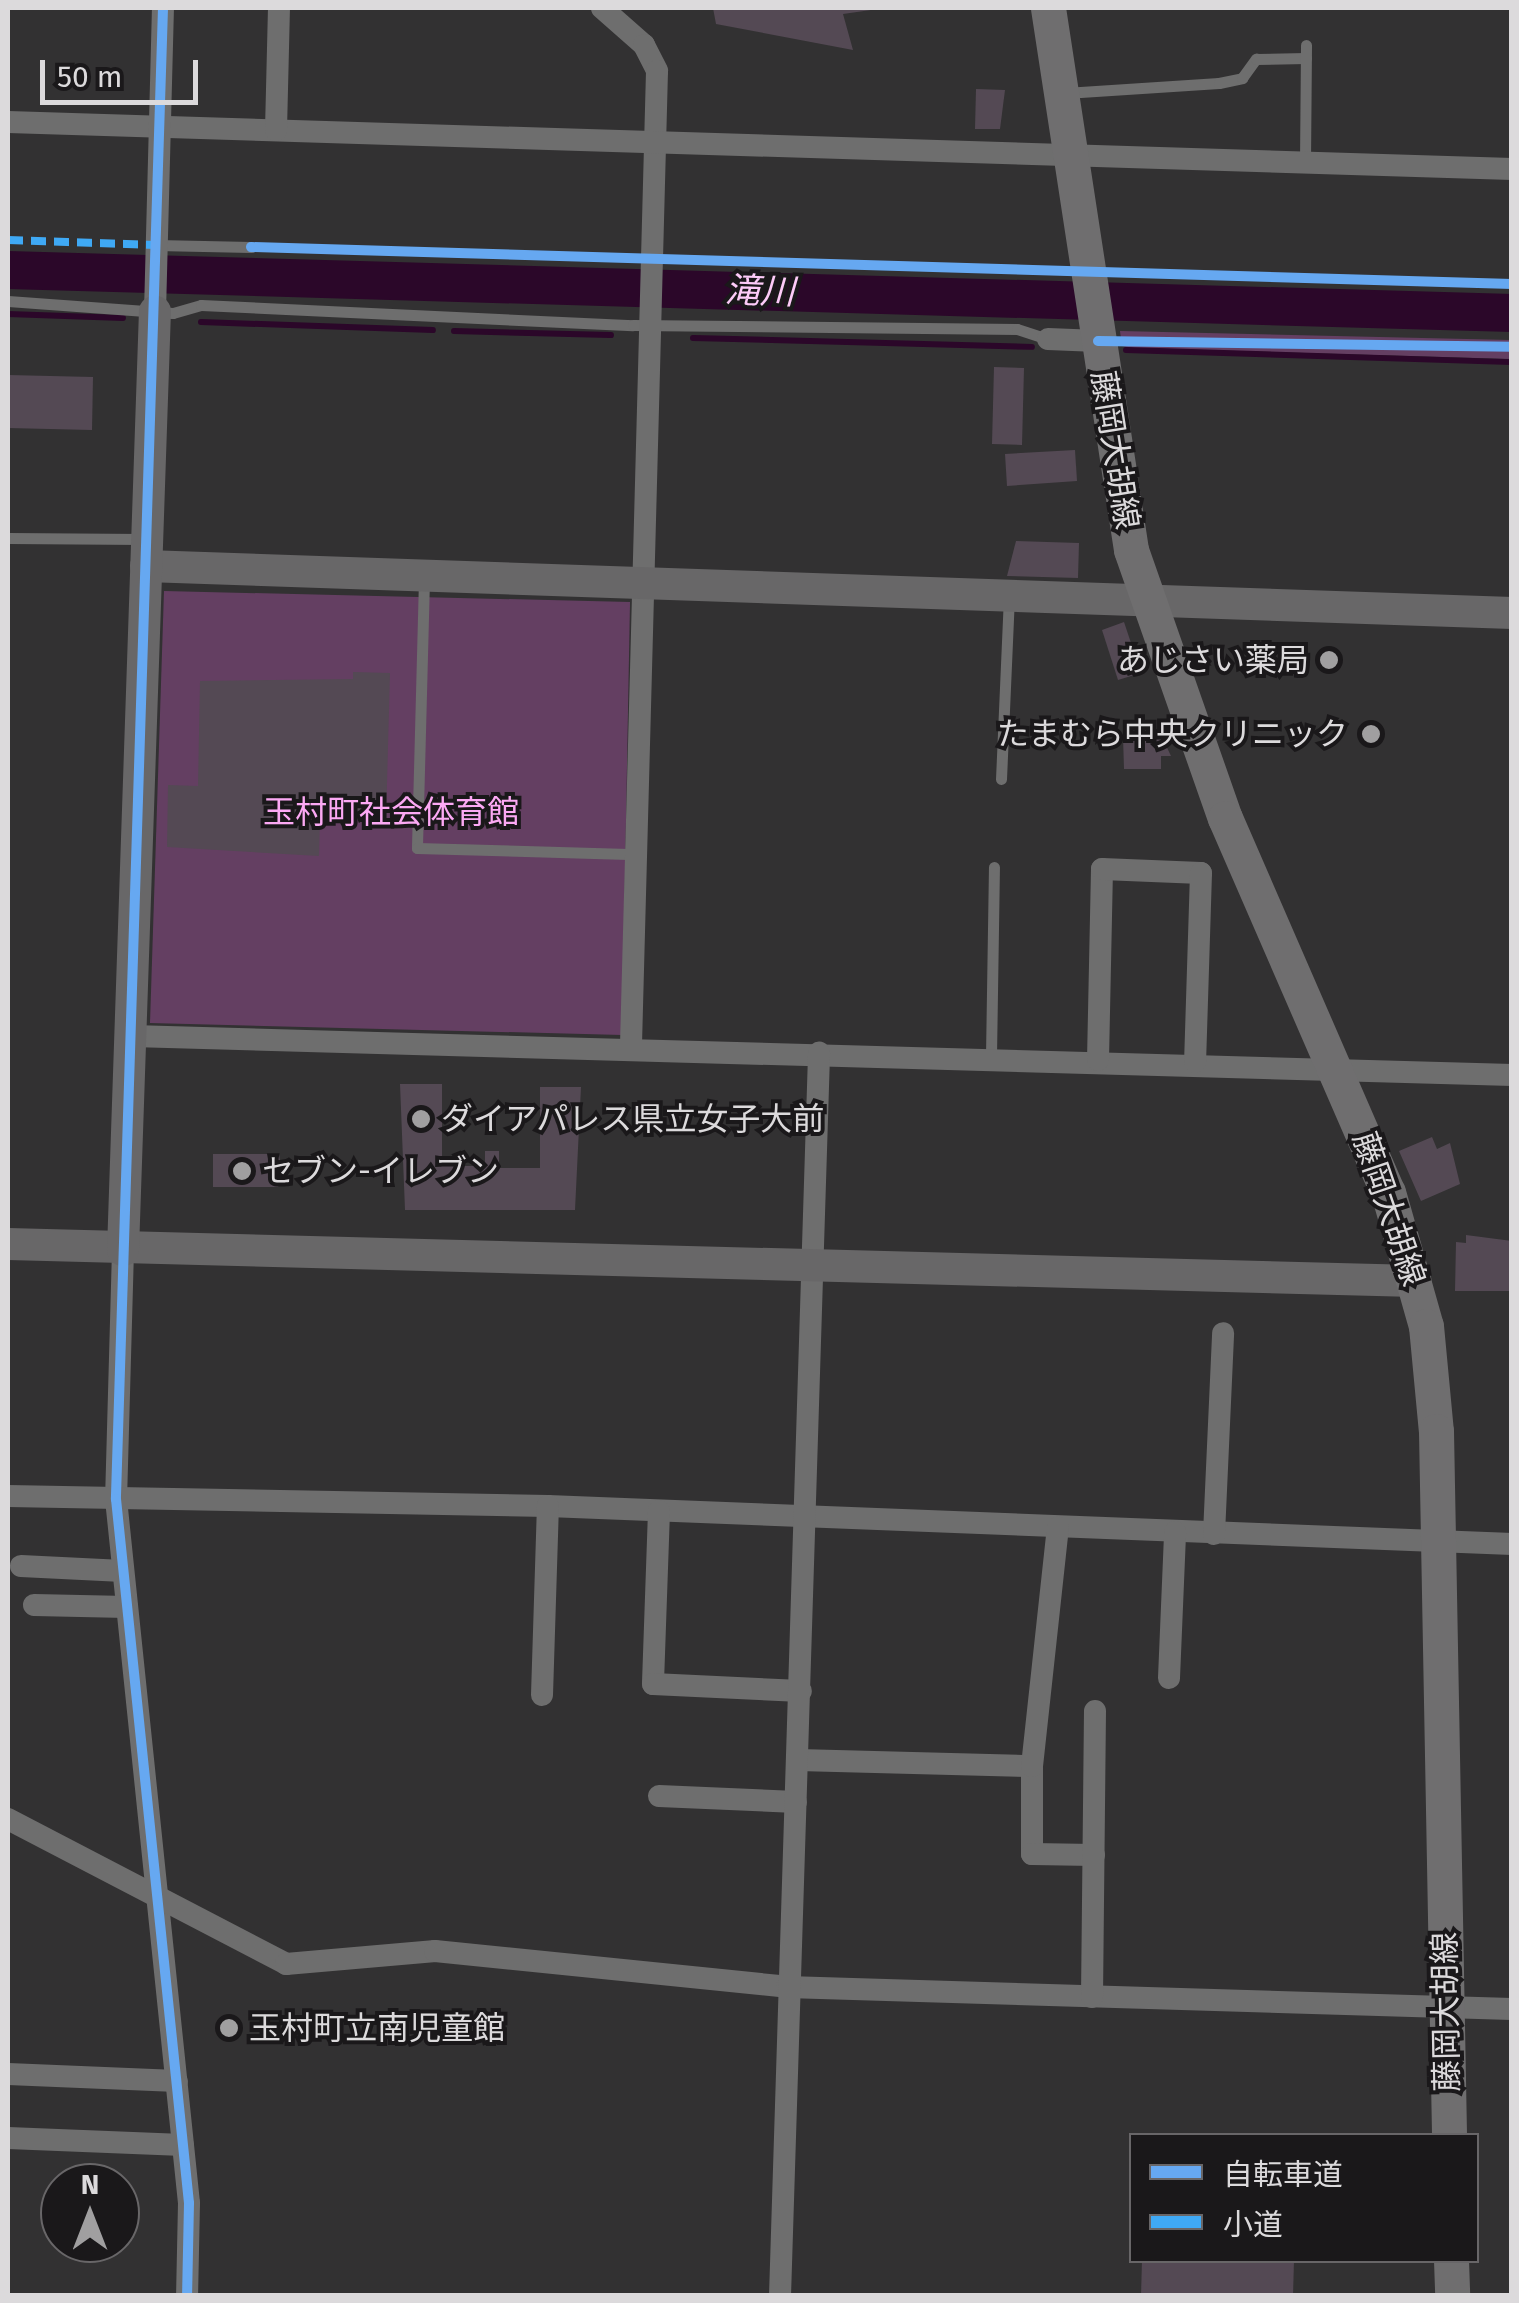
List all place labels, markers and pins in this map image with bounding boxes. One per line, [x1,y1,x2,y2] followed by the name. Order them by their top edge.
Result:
[1117,641,1309,679] place label: あじさい薬局
[1318,649,1340,671] marker: あじさい薬局
[996,715,1348,753] place label: たまむら中央クリニック
[1358,721,1384,747] marker: たまむら中央クリニック
[441,1100,825,1138] place label: ダイアパレス県立女子大前
[410,1108,432,1130] marker: ダイアパレス県立女子大前
[262,1152,499,1190] place label: セブン-イレブン
[231,1160,253,1182] marker: セブン-イレブン
[249,2009,505,2047] place label: 玉村町立南児童館
[218,2017,240,2039] marker: 玉村町立南児童館

